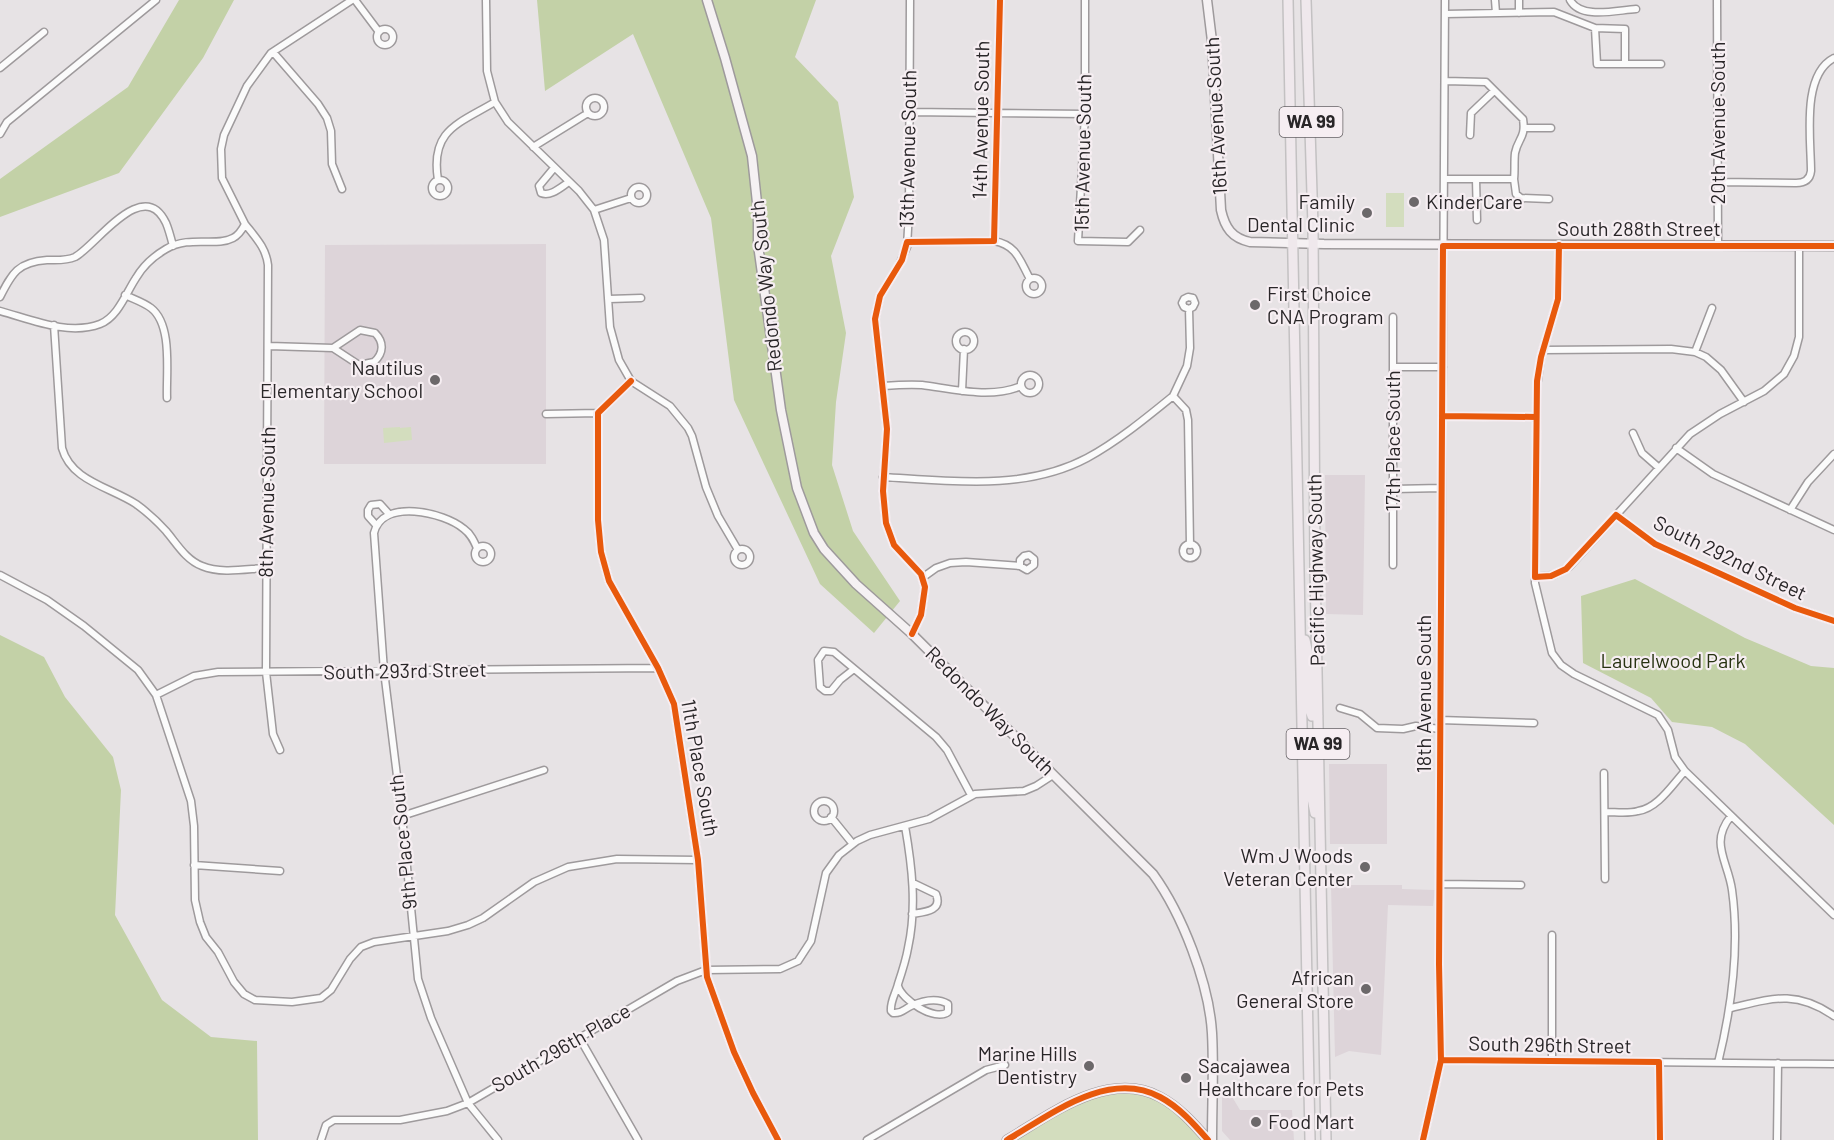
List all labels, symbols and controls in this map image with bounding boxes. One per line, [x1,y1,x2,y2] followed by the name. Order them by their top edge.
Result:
[1199,36,1231,196] street label: 16th Avenue South
[967,40,993,200] street label: 14th Avenue South
[1705,42,1729,205] street label: 20th Avenue South
[894,70,920,228] street label: 13th Avenue South
[1069,74,1095,232] street label: 15th Avenue South
[1280,107,1342,137] road number: WA 99
[1247,189,1355,236] place label: Family Dental Clinic
[1426,189,1523,213] place label: KinderCare
[1407,195,1421,209] marker: KinderCare
[744,199,786,373] street label: Redondo Way South
[1360,206,1374,220] marker: Family Dental Clinic
[1557,216,1721,240] street label: South 288th Street
[1267,281,1383,328] place label: First Choice CNA Program
[1248,298,1262,312] marker: First Choice CNA Program
[260,355,423,402] place label: Nautilus Elementary School
[1380,370,1404,512] street label: 17th Place South
[428,373,442,387] marker: Nautilus Elementary School
[253,426,279,578] street label: 8th Avenue South
[1301,474,1329,666] street label: Pacific Highway South
[1650,510,1811,605] street label: South 292nd Street
[1411,615,1435,773] street label: 18th Avenue South
[921,641,1060,780] street label: Redondo Way South
[1601,648,1745,672] park label: Laurelwood Park
[323,657,487,683] street label: South 293rd Street
[677,697,725,838] street label: 11th Place South
[1286,729,1350,759] road number: WA 99
[383,773,421,911] street label: 9th Place South
[1223,843,1353,890] place label: Wm J Woods Veteran Center
[1358,860,1372,874] marker: Wm J Woods Veteran Center
[1236,965,1354,1012] place label: African General Store
[1359,982,1373,996] marker: African General Store
[487,998,634,1097] street label: South 296th Place
[1468,1031,1632,1057] street label: South 296th Street
[978,1041,1077,1088] place label: Marine Hills Dentistry
[1198,1053,1364,1100] place label: Sacajawea Healthcare for Pets
[1082,1059,1096,1073] marker: Marine Hills Dentistry
[1179,1071,1193,1085] marker: Sacajawea Healthcare for Pets
[1268,1109,1355,1133] place label: Food Mart
[1249,1115,1263,1129] marker: Food Mart

